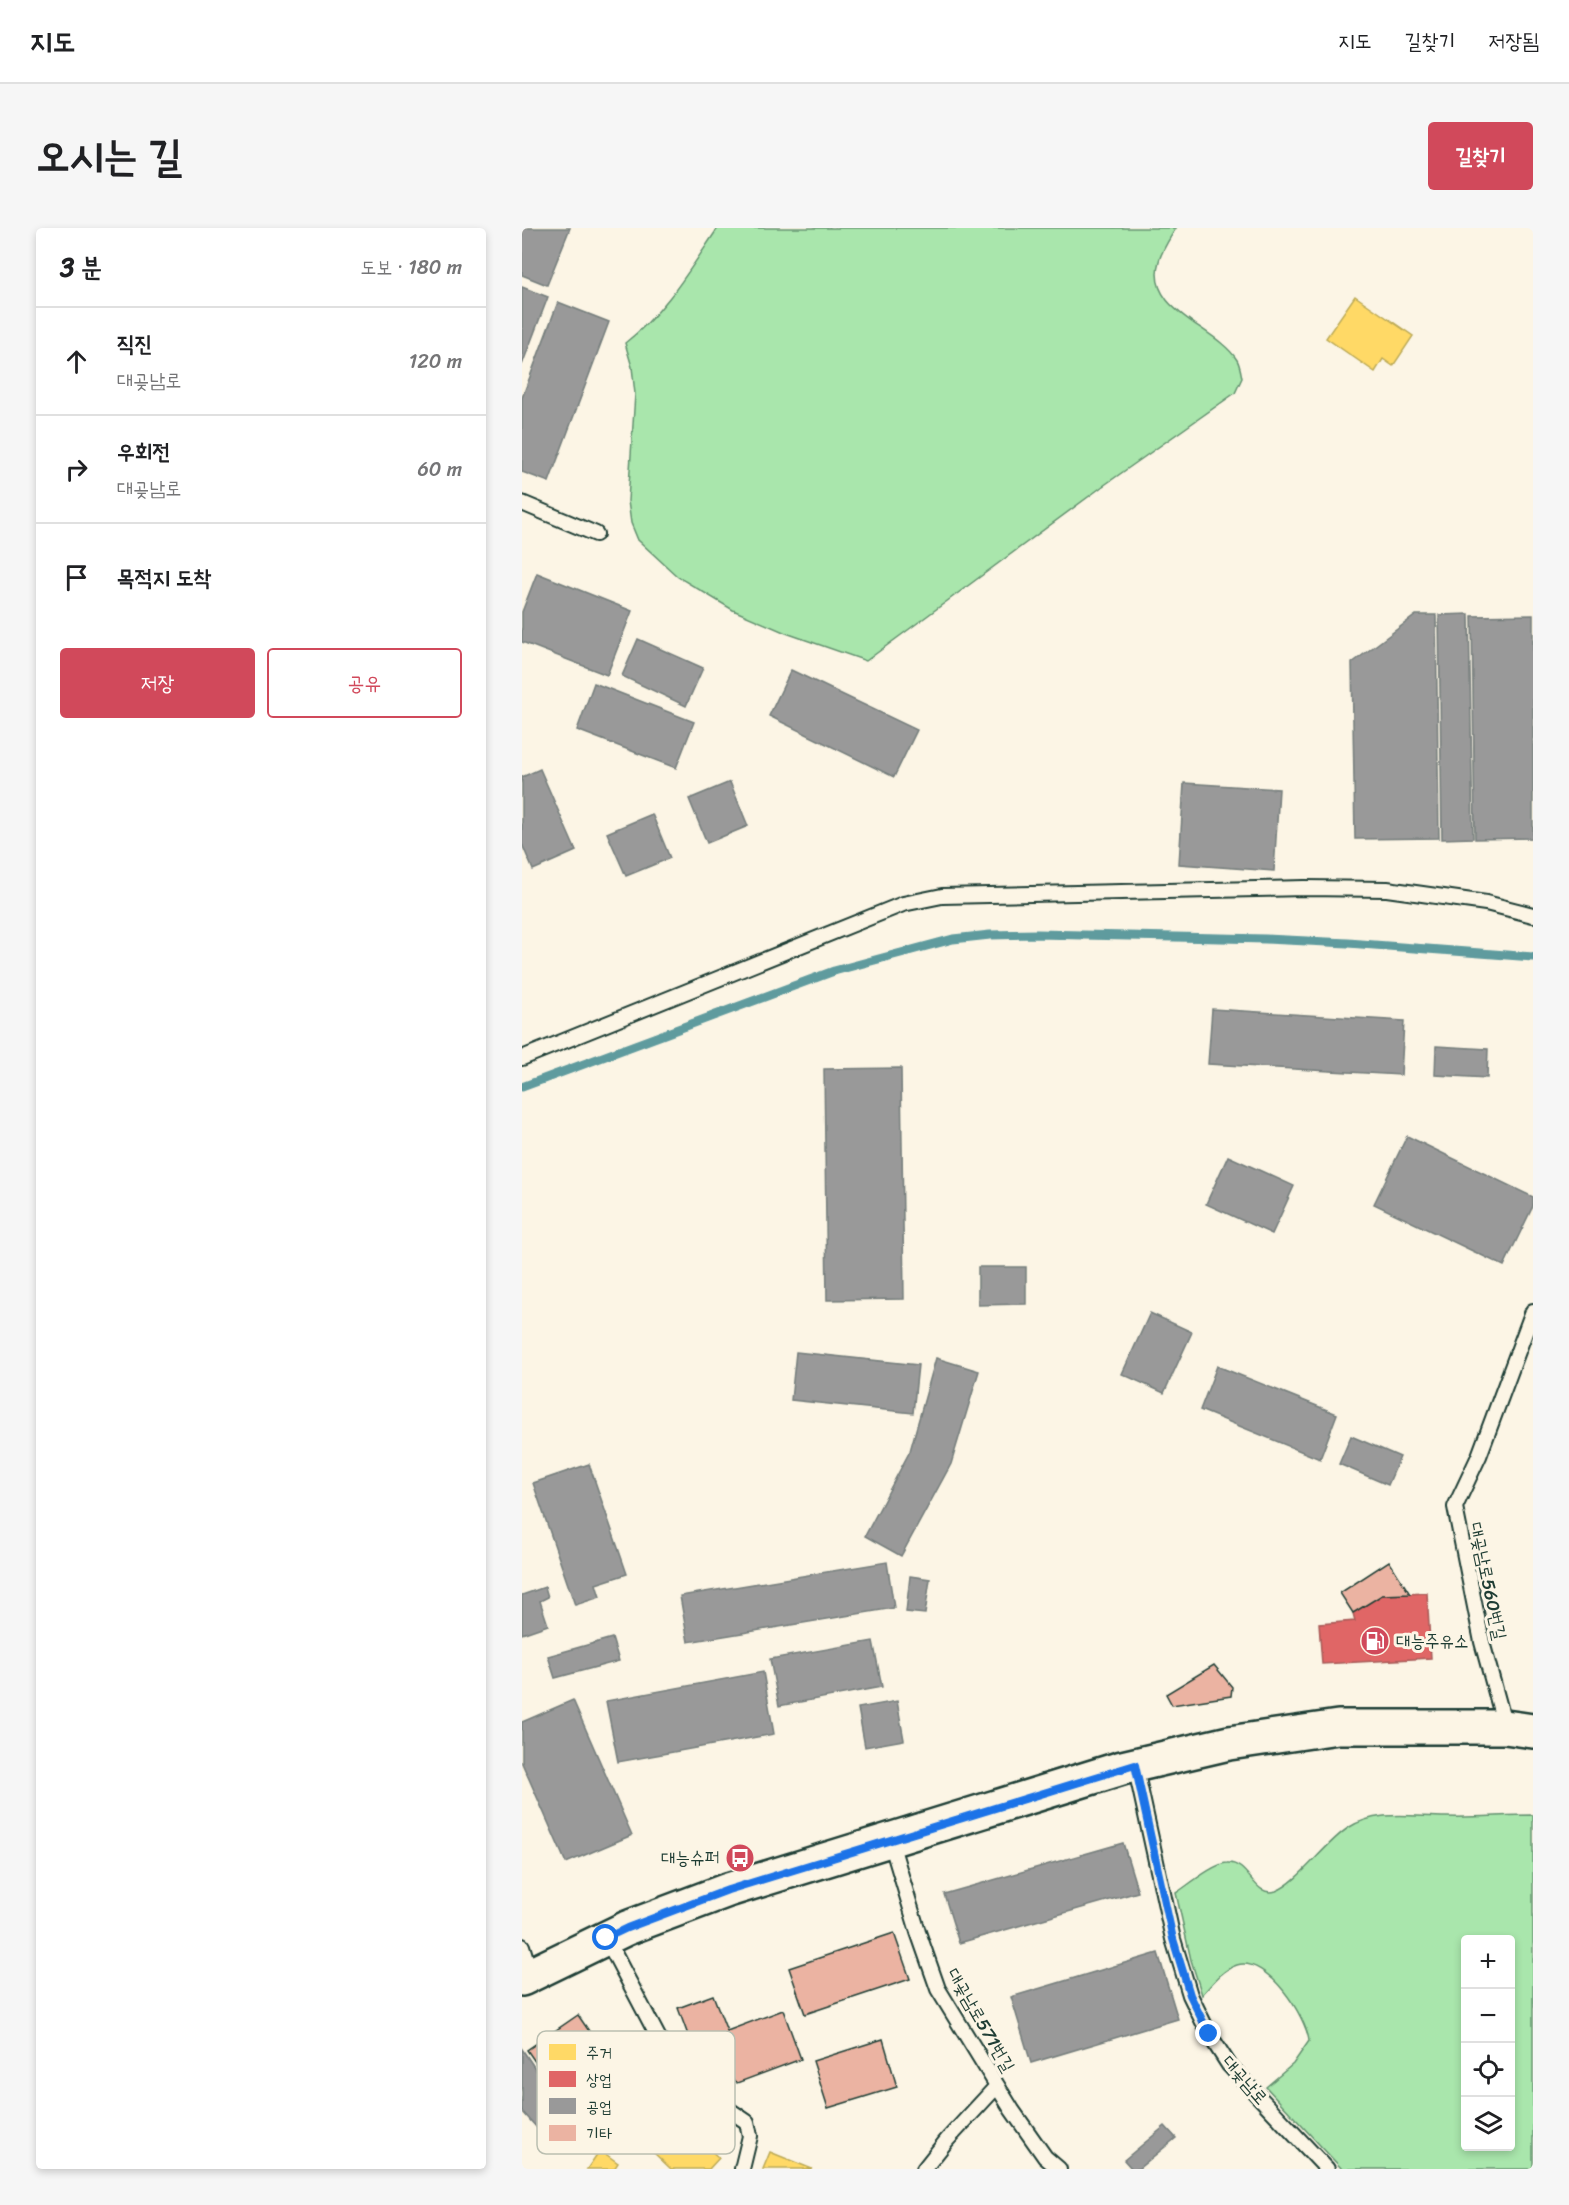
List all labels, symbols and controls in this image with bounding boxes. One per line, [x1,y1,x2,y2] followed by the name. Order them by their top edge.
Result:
[30,17,75,66] text: 지도
[1338,22,1372,60] text: 지도
[1405,22,1455,60] text: 길찾기
[1488,22,1539,60] text: 저장됨
[36,119,182,193] text: 오시는 길
[1428,122,1533,190] button: 길찾기
[60,244,102,290] text: 3 분
[360,250,462,285] text: 도보 · 180 m
[117,324,152,363] text: 직진
[409,344,462,379] text: 120 m
[60,345,93,378] icon: ahead
[117,363,181,398] text: 대곶남로
[117,432,170,471] text: 우회전
[417,452,462,487] text: 60 m
[60,453,93,486] icon: right
[117,471,181,506] text: 대곶남로
[117,558,211,597] text: 목적지 도착
[60,561,93,594] icon: arrive
[60,648,255,718] button: 저장
[267,648,462,718] button: 공유
[1460,1519,1516,1643] street label: 대곶남로560번길
[1359,1625,1391,1657] fuel station icon: 대능주유소
[1396,1625,1468,1657] place label: 대능주유소
[661,1842,719,1874] place label: 대능슈퍼
[724,1842,756,1874] bus stop icon: 대능슈퍼
[592,1924,618,1950] route start
[1461,1935,1515,2151] map controls
[1461,1935,1515,1989] button: +
[938,1962,1024,2079] street label: 대곶남로571번길
[1461,1989,1515,2043] button: −
[1195,2020,1221,2046] route end
[537,2031,735,2154] legend
[586,2038,612,2067] text: 주거
[1461,2043,1515,2097] button: locate
[1214,2048,1276,2112] street label: 대곶남로
[586,2065,612,2094] text: 상업
[586,2092,612,2121] text: 공업
[1461,2097,1515,2151] button: layers
[586,2119,612,2148] text: 기타

